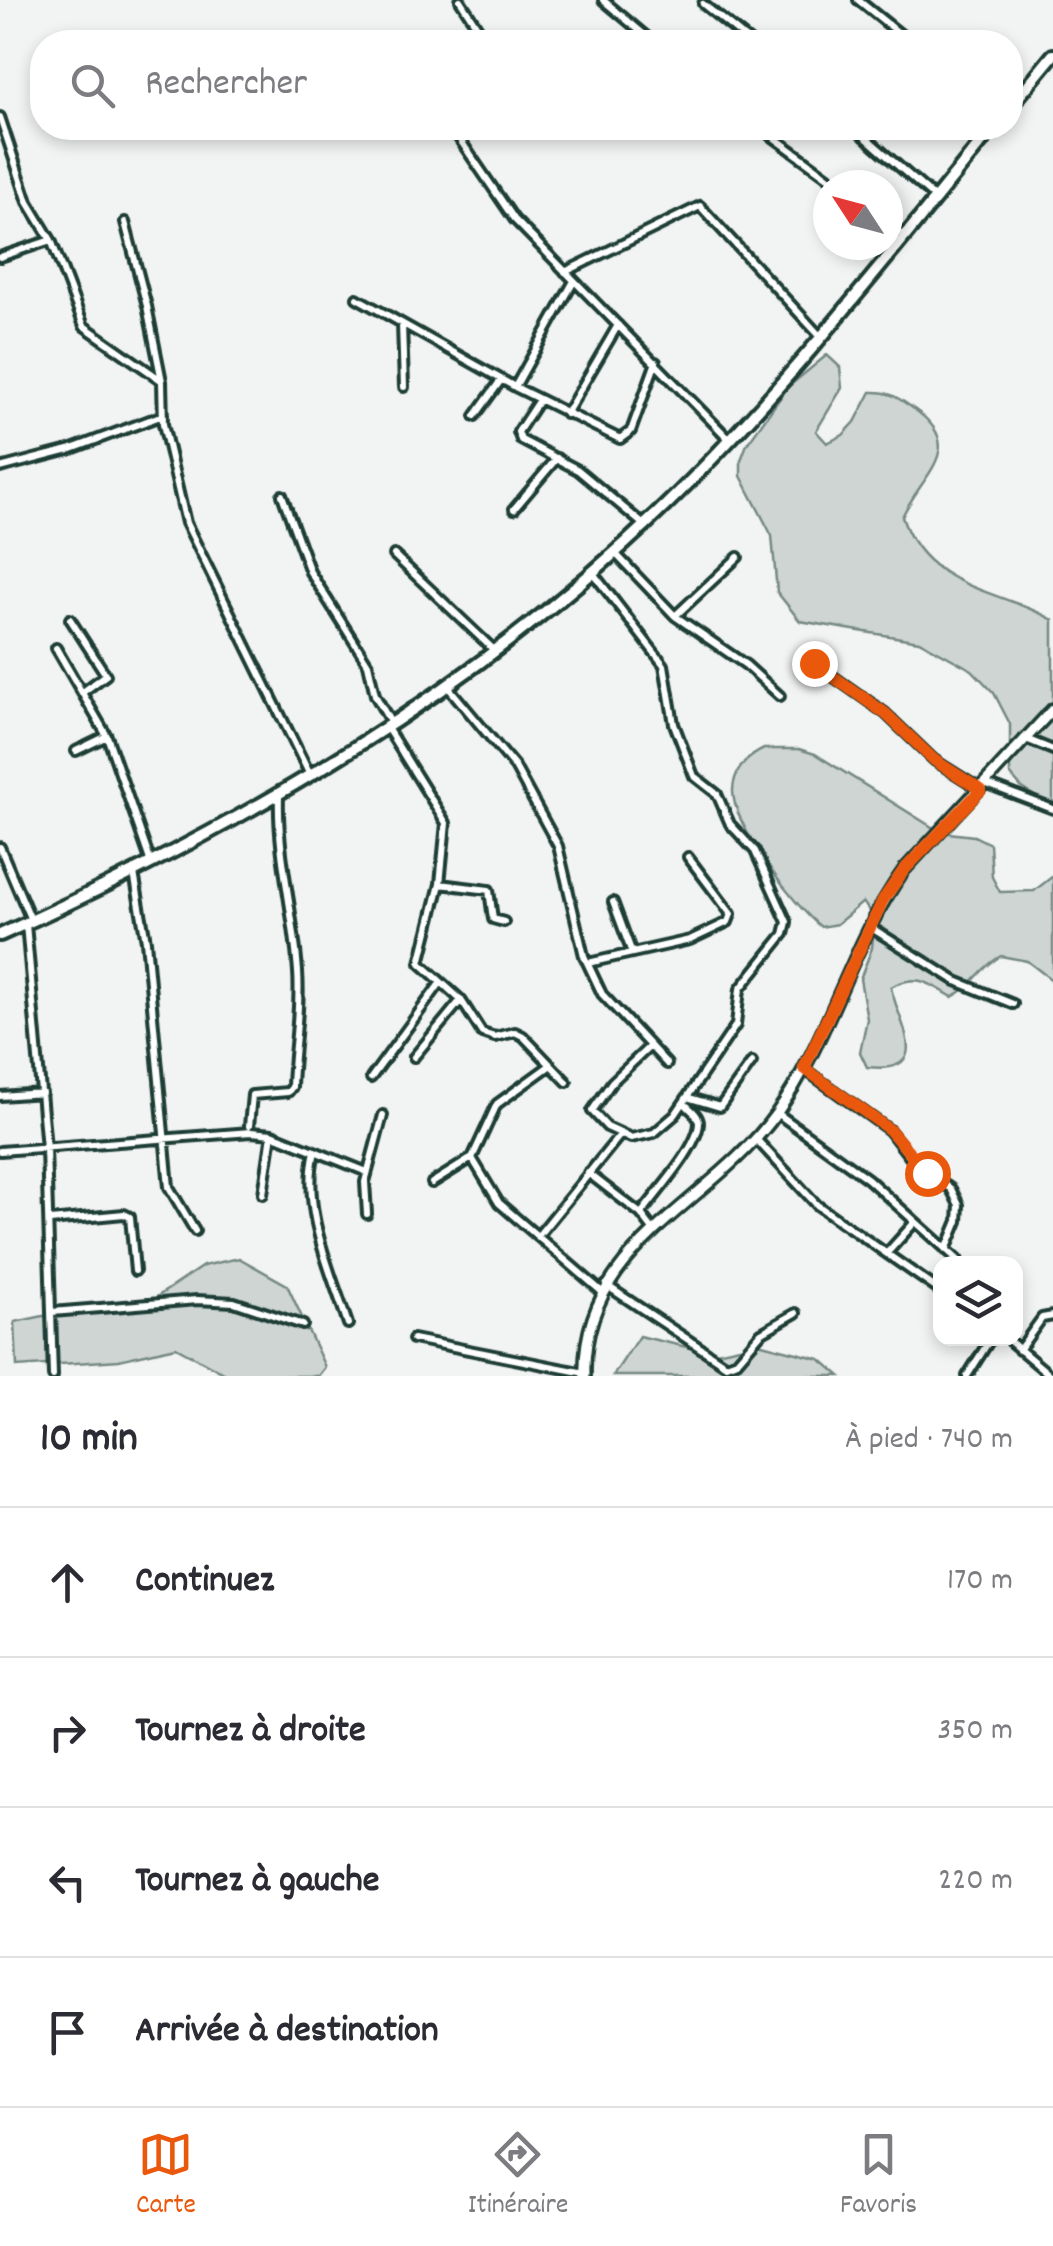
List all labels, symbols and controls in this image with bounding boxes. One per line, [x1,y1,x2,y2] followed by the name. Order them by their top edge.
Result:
[30,30,1023,140] search box
[65,58,120,113] icon: search
[145,58,307,113] text: Rechercher
[813,170,903,260] north arrow
[792,641,838,687] route end
[905,1151,951,1197] route start
[933,1256,1023,1346] map controls
[933,1256,1023,1346] button: layers
[40,1411,138,1471] text: 10 min
[845,1418,1013,1464] text: À pied · 740 m
[40,1555,95,1610] icon: ahead
[135,1555,274,1610] text: Continuez
[947,1559,1013,1605] text: 170 m
[40,1705,95,1760] icon: right
[135,1705,366,1760] text: Tournez à droite
[937,1709,1013,1755] text: 350 m
[40,1855,95,1910] icon: left
[135,1855,380,1910] text: Tournez à gauche
[938,1859,1013,1905] text: 220 m
[40,2005,95,2060] icon: arrive
[135,2005,439,2060] text: Arrivée à destination
[136,2127,196,2227] tab: Carte
[468,2127,568,2227] tab: Itinéraire
[840,2127,917,2227] tab: Favoris

